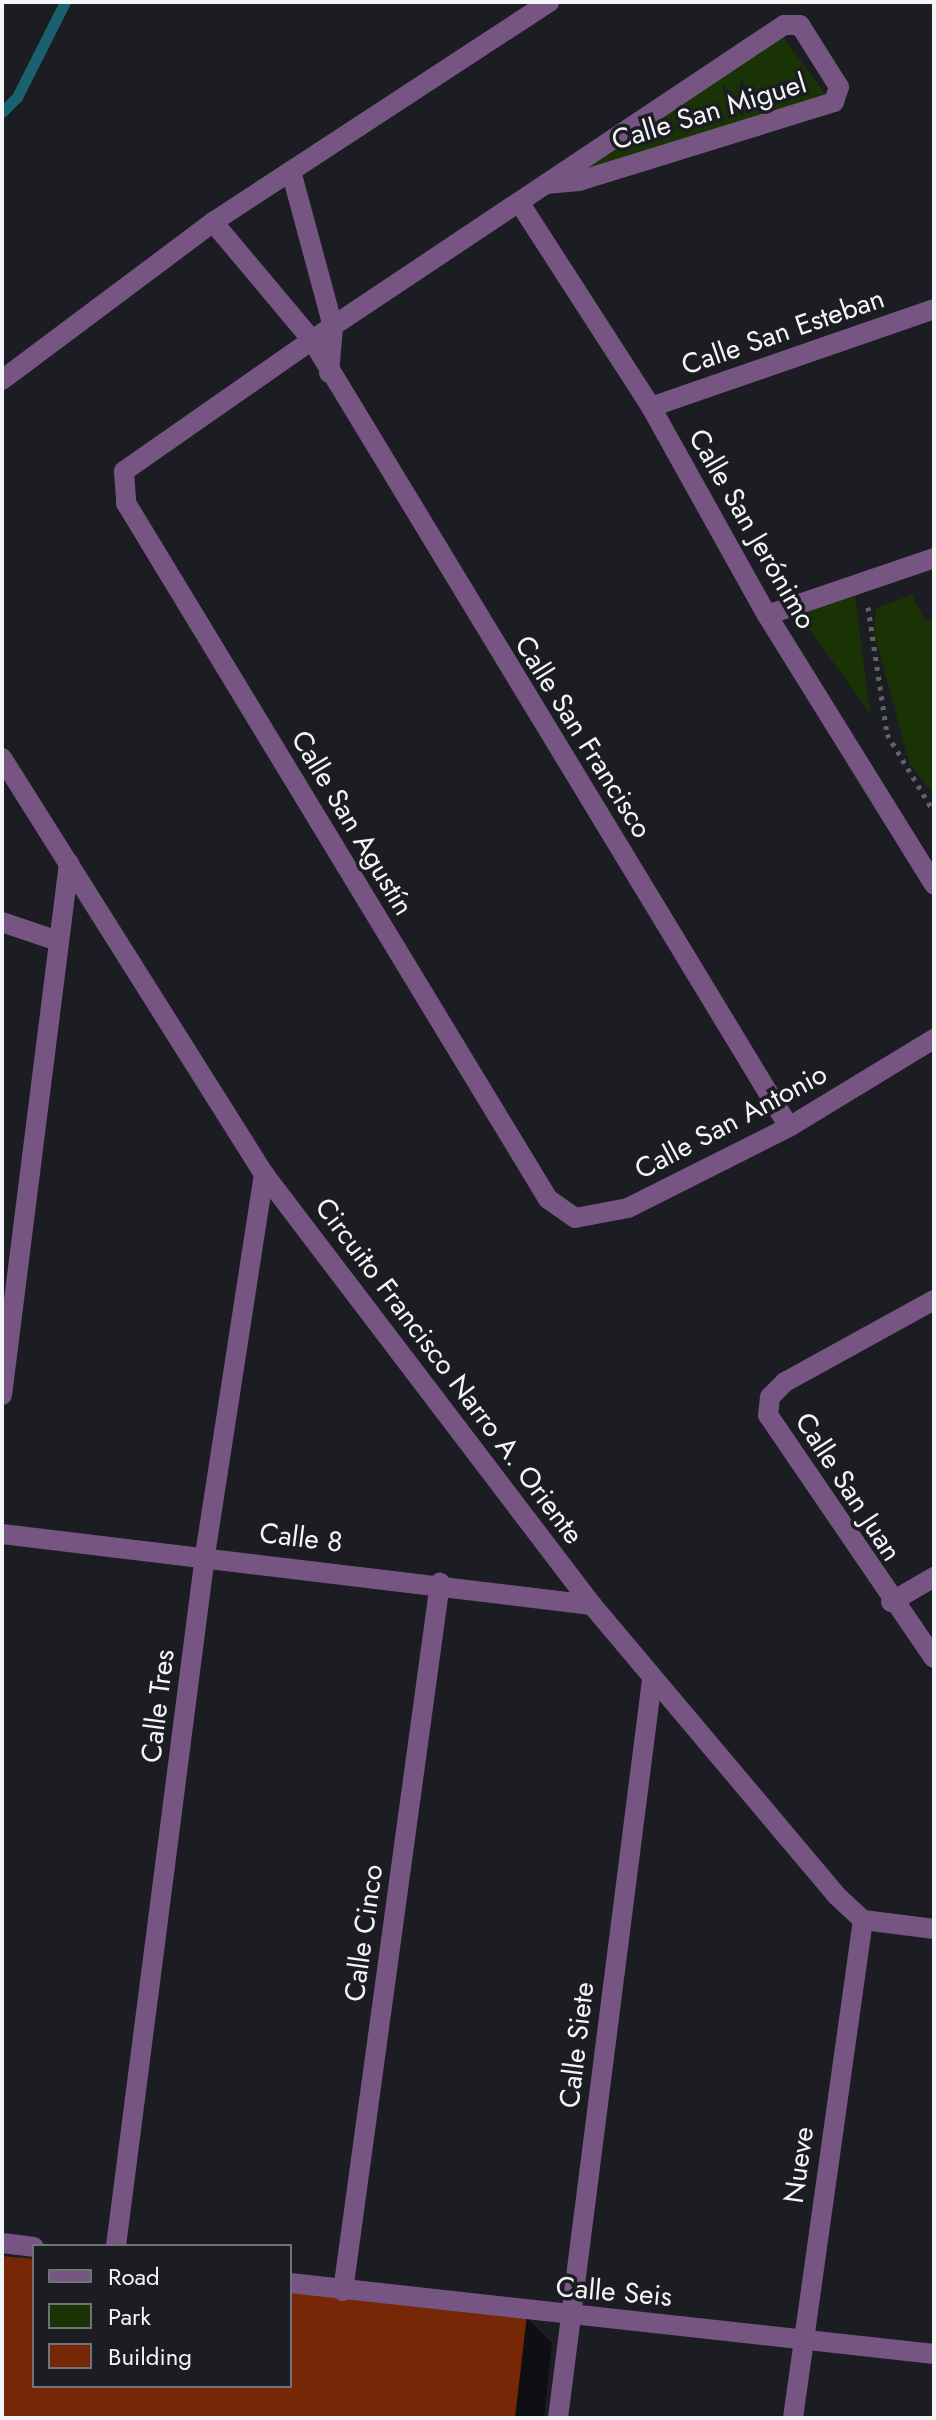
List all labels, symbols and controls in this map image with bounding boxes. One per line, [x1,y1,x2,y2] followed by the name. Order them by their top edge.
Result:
[608,66,810,158] street label: Calle San Miguel
[677,282,889,382] street label: Calle San Esteban
[681,423,823,635] street label: Calle San Jerónimo
[507,630,659,844] street label: Calle San Francisco
[284,725,420,921] street label: Calle San Agustín
[629,1057,833,1187] street label: Calle San Antonio
[308,1191,590,1551] street label: Circuito Francisco Narro A. Oriente
[788,1407,908,1567] street label: Calle San Juan
[257,1516,345,1560] street label: Calle 8
[134,1647,182,1765] street label: Calle Tres
[338,1862,390,2004] street label: Calle Cinco
[553,1980,601,2110] street label: Calle Siete
[777,2125,821,2205] street label: Nueve
[32,2244,292,2388] legend
[108,2259,160,2294] text: Road
[554,2270,674,2314] street label: Calle Seis
[108,2299,151,2334] text: Park
[108,2339,192,2374] text: Building

